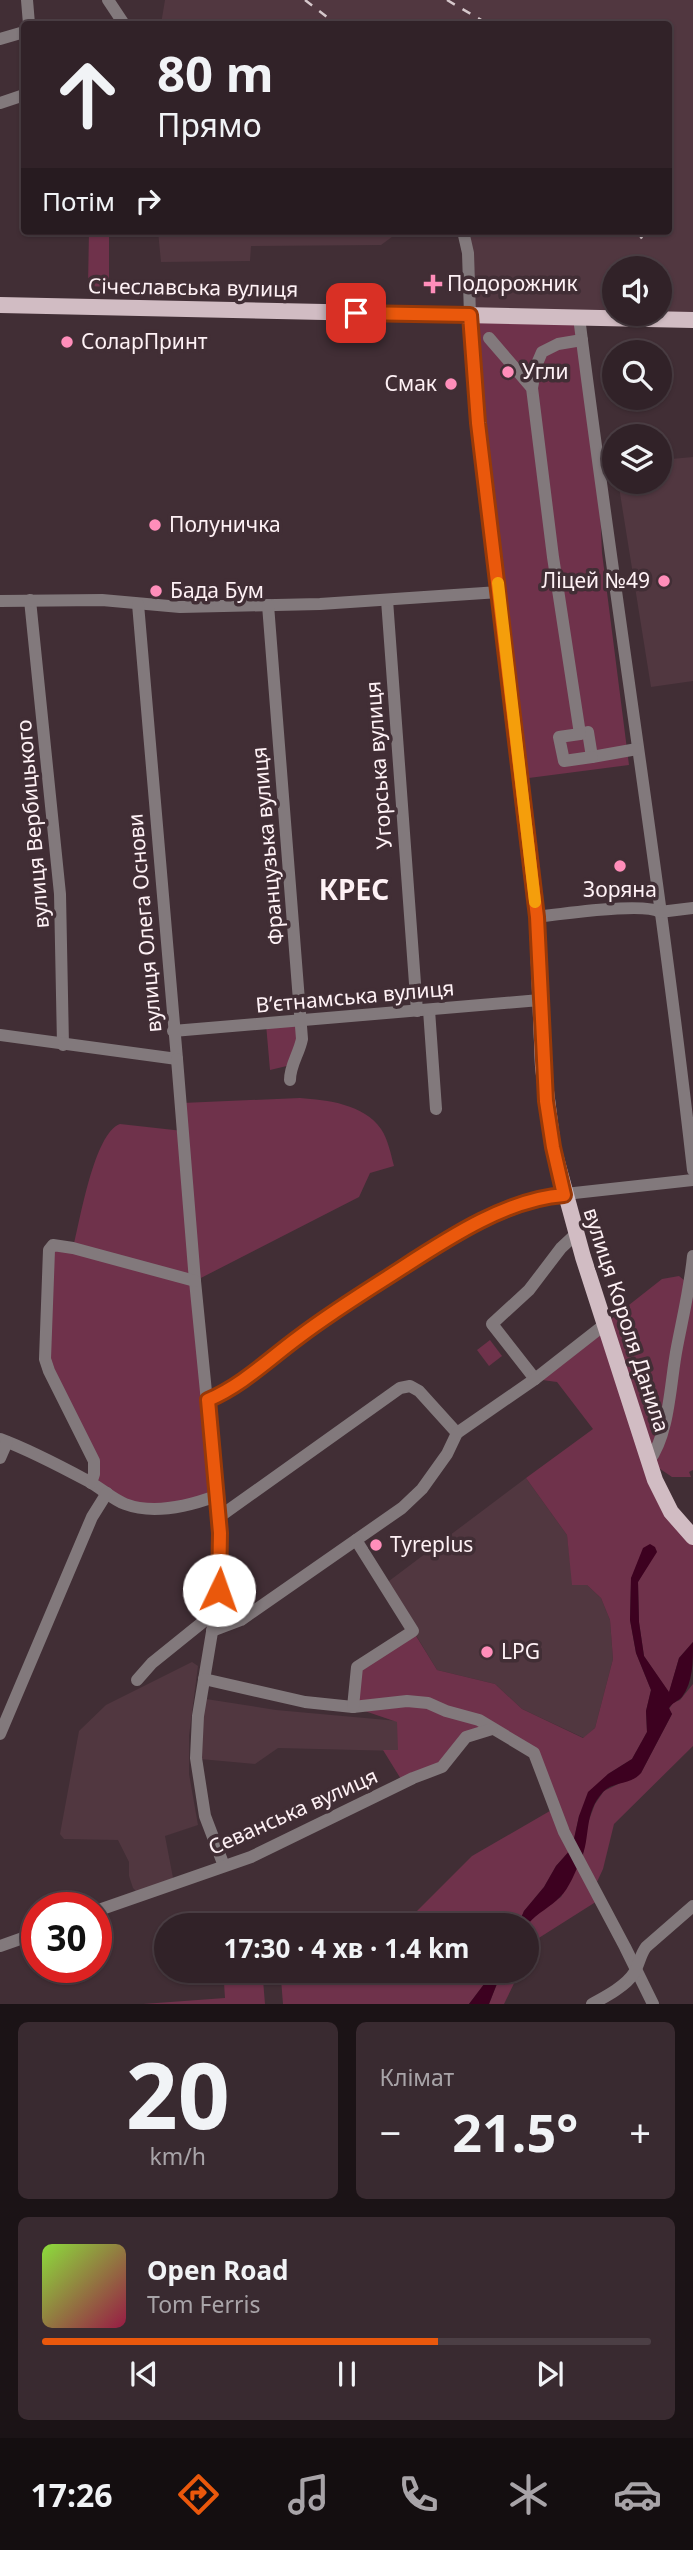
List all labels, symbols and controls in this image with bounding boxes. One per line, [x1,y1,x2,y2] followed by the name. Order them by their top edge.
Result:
[157,40,274,106] text: 80 m
[42,49,133,140] icon: ahead
[157,103,262,146] text: Прямо
[129,182,167,220] icon: right
[42,183,115,219] text: Потім
[602,256,672,494] map controls
[602,256,672,326] button: sound
[447,269,578,297] place label: Подорожник
[88,271,298,303] street label: Січеславська вулиця
[425,276,441,292] marker: Подорожник
[326,283,386,343] pin
[337,294,375,332] icon: arrive
[81,327,208,355] place label: СоларПринт
[59,334,75,350] marker: СоларПринт
[602,340,672,410] button: search
[522,357,569,385] place label: Угли
[500,364,516,380] marker: Угли
[385,369,437,397] place label: Смак
[443,376,459,392] marker: Смак
[602,424,672,494] button: layers
[169,510,281,538] place label: Полуничка
[147,517,163,533] marker: Полуничка
[542,566,650,594] place label: Ліцей №49
[656,573,672,589] marker: Ліцей №49
[170,576,264,604] place label: Бада Бум
[148,583,164,599] marker: Бада Бум
[358,680,398,850] street label: Угорська вулиця
[9,718,55,930] street label: вулиця Вербицького
[244,746,290,947] street label: Французька вулиця
[120,812,168,1034] street label: вулиця Олега Основи
[612,858,628,874] marker: Зоряна
[319,870,389,908] district label: КРЕС
[583,875,657,903] place label: Зоряна
[254,973,455,1019] street label: Вʼєтнамська вулиця
[577,1204,676,1435] street label: вулиця Короля Данила
[390,1530,473,1558] place label: Tyreplus
[368,1537,384,1553] marker: Tyreplus
[182,1553,256,1627] position arrow
[501,1637,540,1665] place label: LPG
[479,1644,495,1660] marker: LPG
[203,1761,382,1861] street label: Севанська вулиця
[21,1892,112,1983] speed limit sign: 30
[224,1930,469,1966] text: 17:30 · 4 хв · 1.4 km
[126,2032,230,2156] text: 20
[380,2061,454,2093] text: Клімат
[452,2096,578,2167] text: 21.5°
[380,2106,401,2158] text: −
[629,2106,651,2158] text: +
[149,2140,206,2172] text: km/h
[147,2252,289,2288] text: Open Road
[147,2288,260,2320] text: Tom Ferris
[125,2355,163,2393] icon: previous
[328,2355,366,2393] icon: pause
[531,2355,569,2393] icon: next
[174,2470,223,2519] icon: directions
[284,2470,333,2519] icon: music
[394,2470,443,2519] icon: phone
[504,2470,553,2519] icon: climate
[613,2470,662,2519] icon: car
[30,2473,113,2516] text: 17:26

